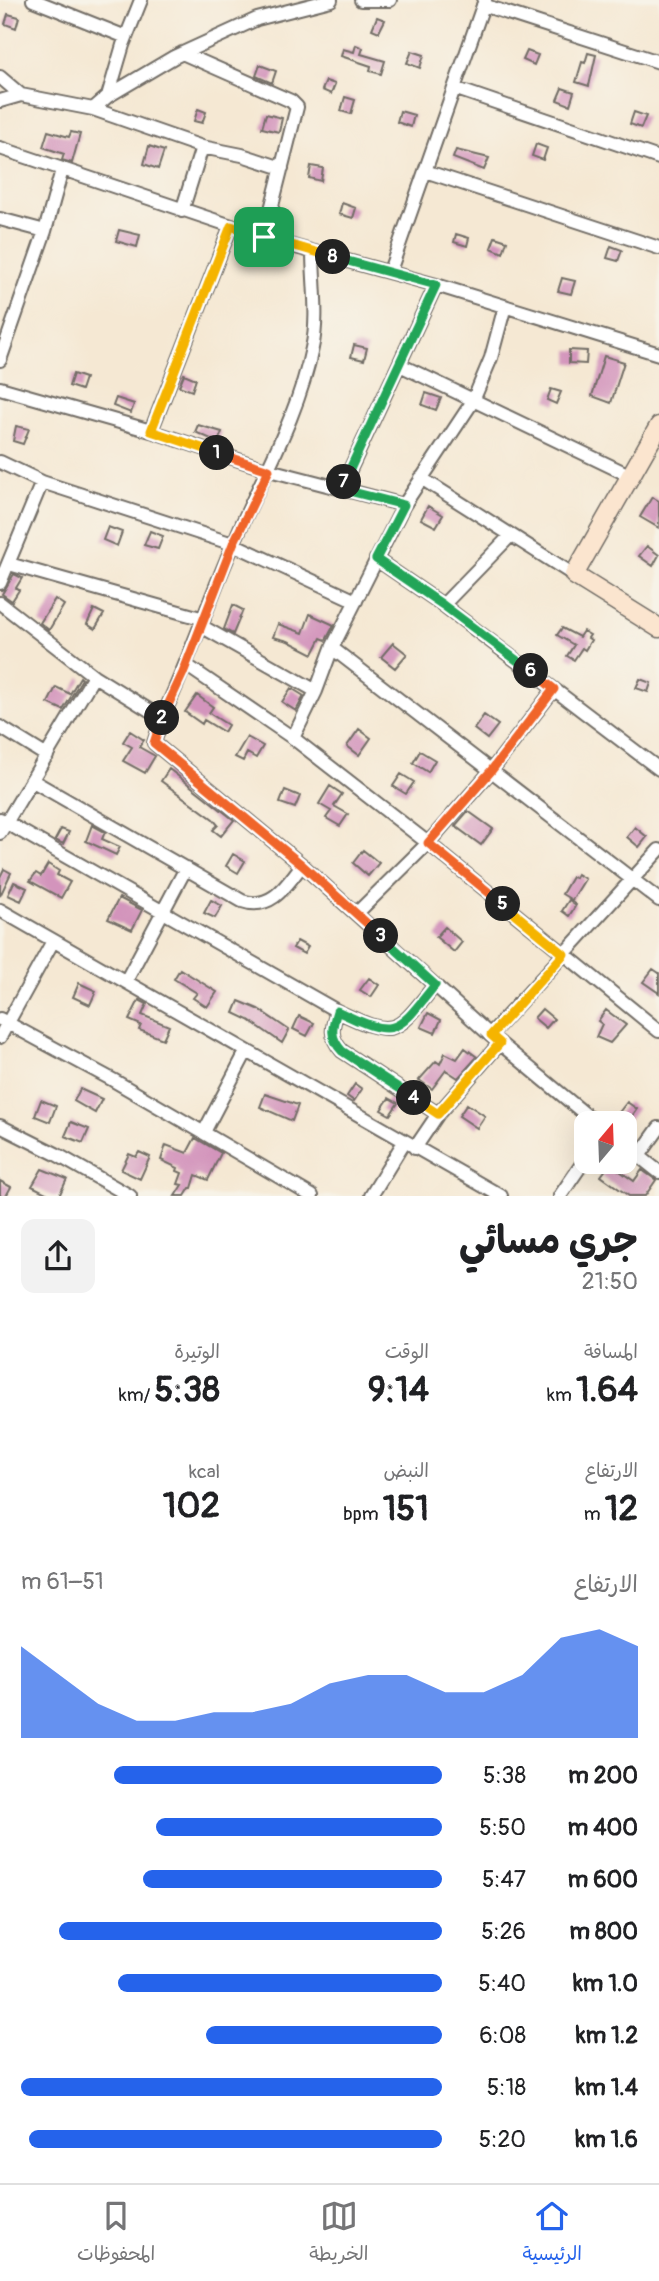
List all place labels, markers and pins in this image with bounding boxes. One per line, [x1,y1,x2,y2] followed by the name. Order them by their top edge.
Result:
[234,207,294,267] pin
[316,240,350,274] pin: 8
[200,435,234,470] pin: 1
[326,464,362,500] pin: 7
[514,654,548,688] pin: 6
[144,700,180,736] pin: 2
[486,886,520,922] pin: 5
[364,918,398,954] pin: 3
[396,1080,432,1116] pin: 4

